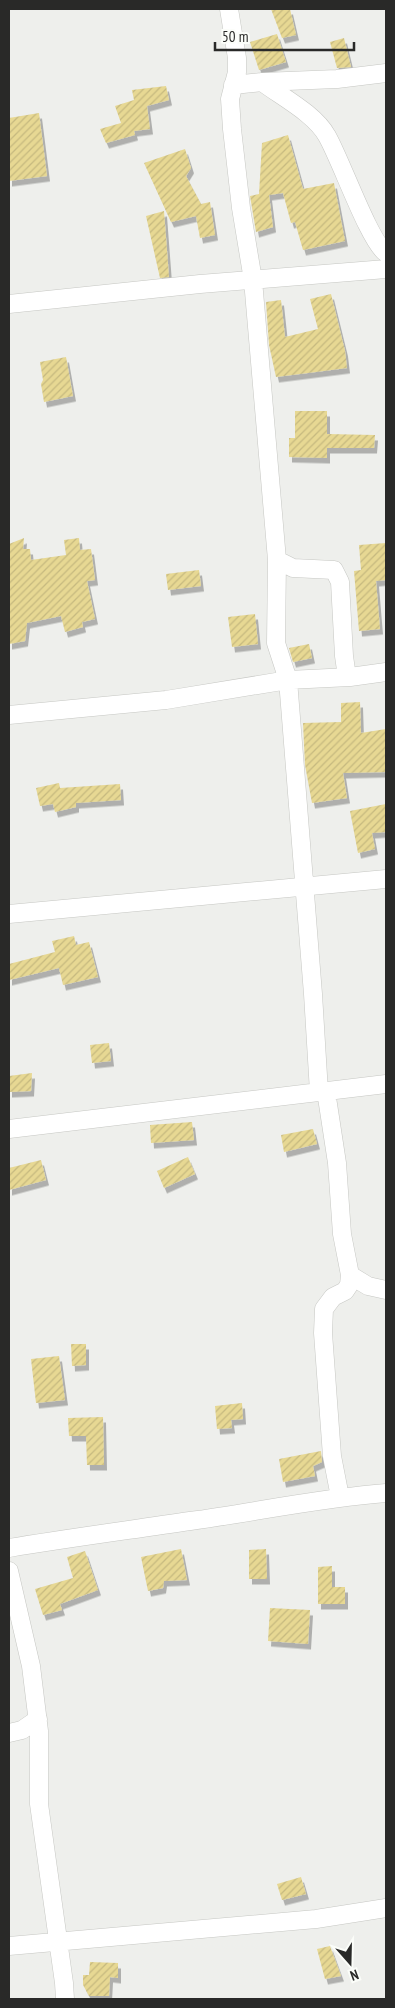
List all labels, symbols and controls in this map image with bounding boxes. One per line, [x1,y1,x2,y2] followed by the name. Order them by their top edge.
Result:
[215,20,354,52] scale bar
[222,27,248,46] text: 50 m
[325,1938,375,1988] north arrow
[348,1965,361,1985] text: N

